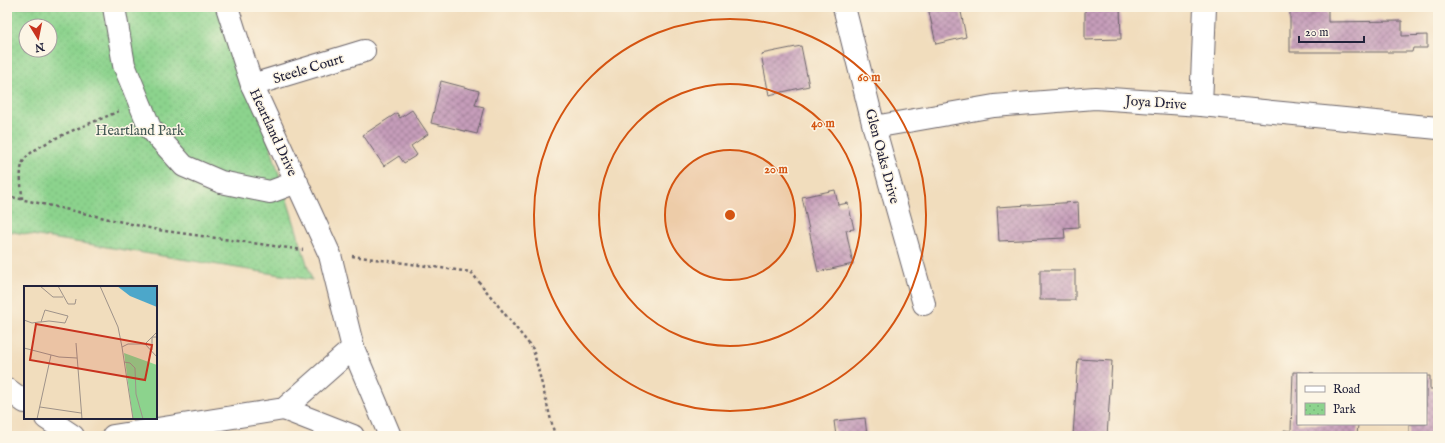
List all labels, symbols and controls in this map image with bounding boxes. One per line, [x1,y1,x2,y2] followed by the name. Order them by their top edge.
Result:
[18,18,58,58] north arrow
[1299,18,1364,44] scale bar
[1305,25,1328,40] text: 20 m
[33,39,46,55] text: N
[271,50,346,88] street label: Steele Court
[858,70,881,85] text: 60 m
[245,86,302,180] street label: Heartland Drive
[1123,92,1188,114] street label: Joya Drive
[861,107,904,206] street label: Glen Oaks Drive
[811,116,836,131] text: 40 m
[96,122,185,140] park label: Heartland Park
[764,162,788,177] text: 20 m
[723,208,737,222] centre of rings
[24,286,157,419] inset map
[1297,373,1427,425] legend
[1333,382,1361,397] text: Road
[1333,402,1356,417] text: Park

